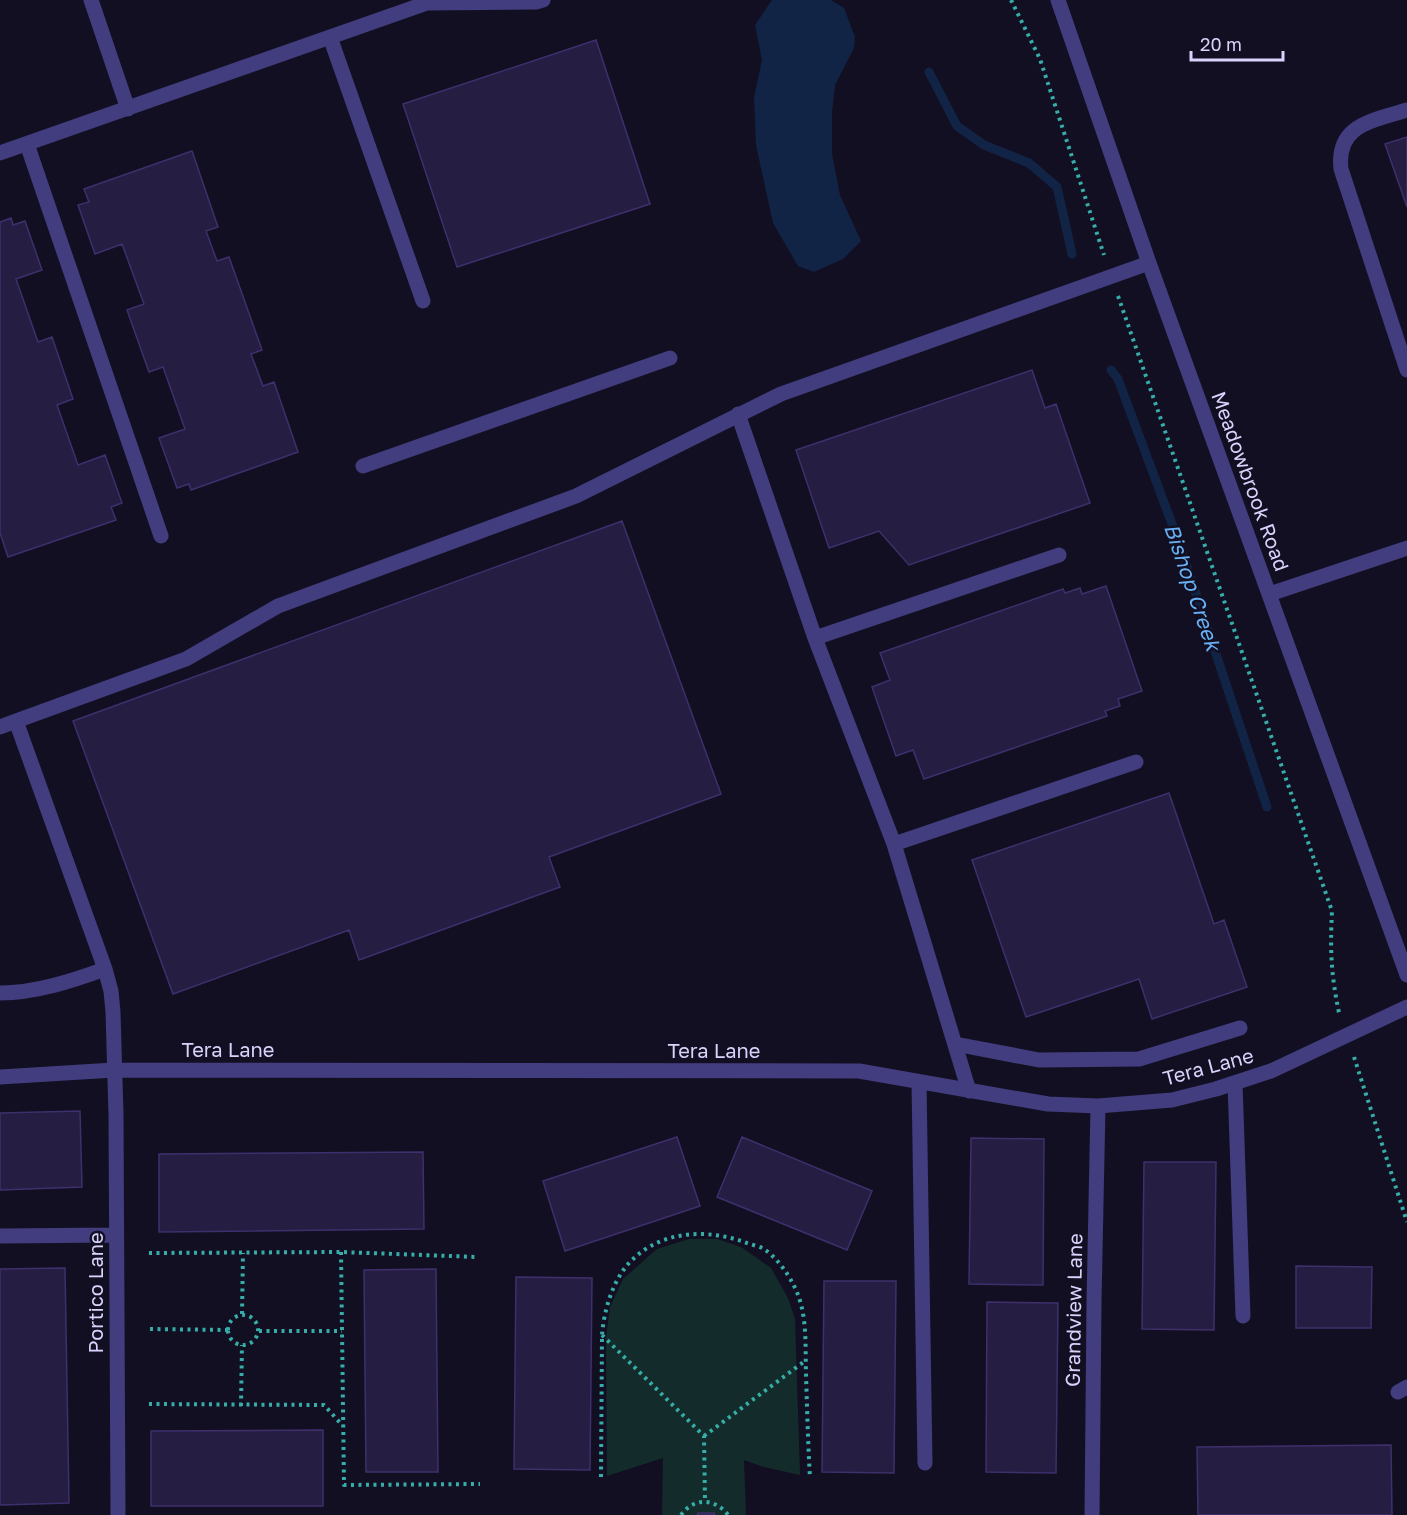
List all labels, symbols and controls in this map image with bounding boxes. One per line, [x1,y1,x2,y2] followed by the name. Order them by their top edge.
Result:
[1191,24,1282,62] scale bar
[1200,33,1242,55] text: 20 m
[1207,388,1295,574] street label: Meadowbrook Road
[1159,520,1228,656] water label: Bishop Creek
[182,1037,274,1061] street label: Tera Lane
[668,1038,760,1062] street label: Tera Lane
[1160,1042,1256,1090] street label: Tera Lane
[83,1232,107,1354] street label: Portico Lane
[1060,1233,1086,1387] street label: Grandview Lane

